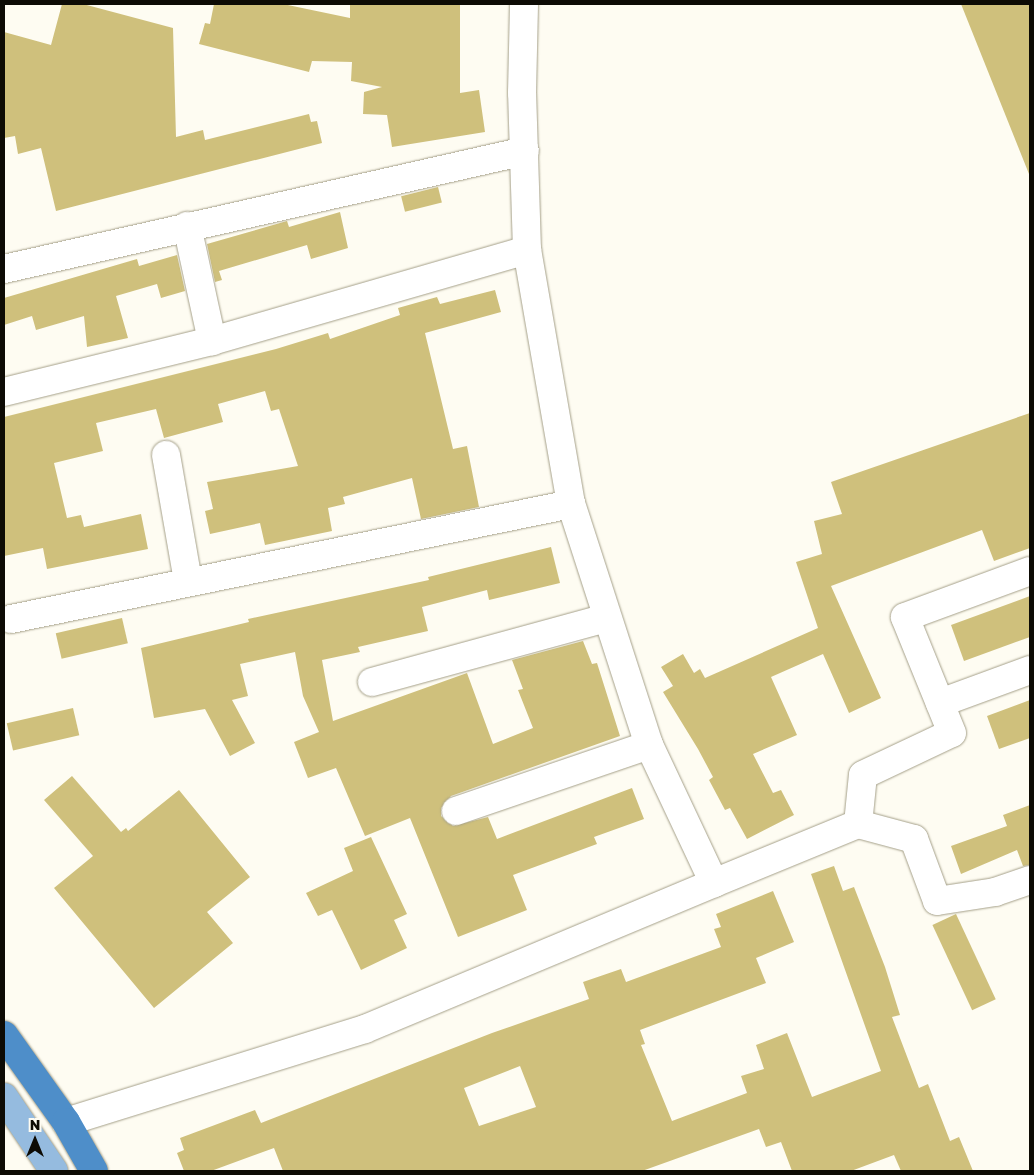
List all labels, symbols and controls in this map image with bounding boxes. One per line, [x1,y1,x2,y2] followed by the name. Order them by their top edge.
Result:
[10,1115,60,1165] north arrow
[30,1116,40,1133] text: N

